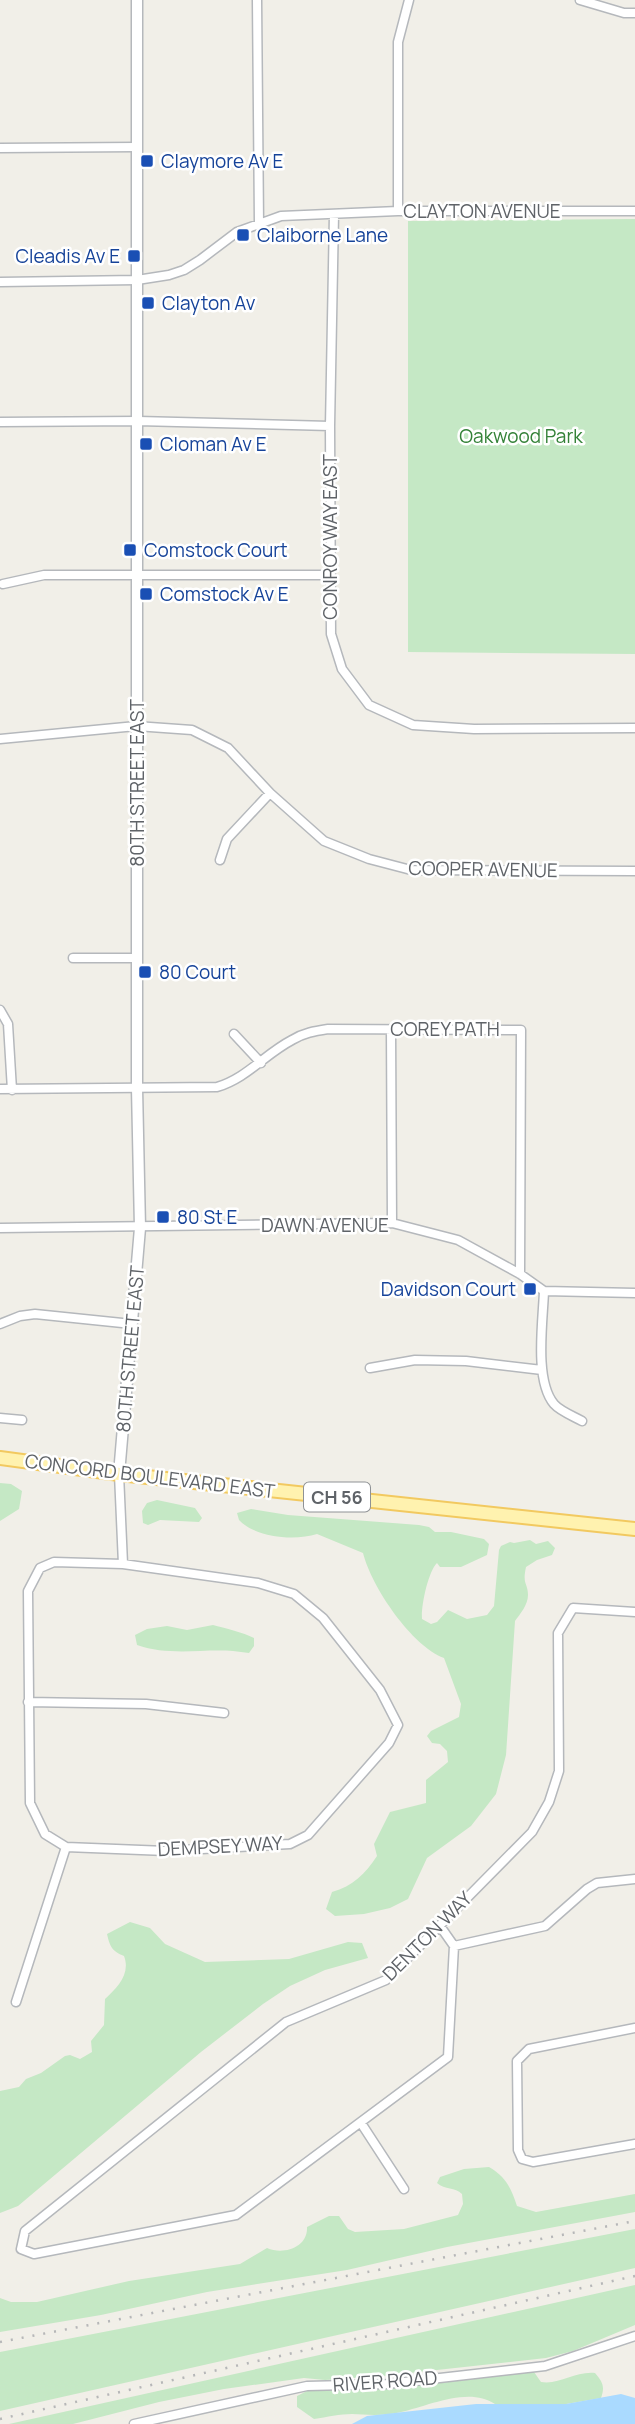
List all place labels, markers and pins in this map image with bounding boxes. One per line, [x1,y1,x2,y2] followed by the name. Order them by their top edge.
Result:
[161,148,283,174] place label: Claymore Av E
[139,153,155,169] marker: Claymore Av E
[257,222,388,248] place label: Claiborne Lane
[235,227,251,243] marker: Claiborne Lane
[15,243,120,269] place label: Cleadis Av E
[126,248,142,264] marker: Cleadis Av E
[162,290,256,316] place label: Clayton Av
[140,295,156,311] marker: Clayton Av
[160,431,267,457] place label: Cloman Av E
[138,436,154,452] marker: Cloman Av E
[144,537,288,563] place label: Comstock Court
[122,542,138,558] marker: Comstock Court
[160,581,289,607] place label: Comstock Av E
[138,586,154,602] marker: Comstock Av E
[159,959,236,985] place label: 80 Court
[137,964,153,980] marker: 80 Court
[177,1204,237,1230] place label: 80 St E
[155,1209,171,1225] marker: 80 St E
[381,1276,516,1302] place label: Davidson Court
[522,1281,538,1297] marker: Davidson Court

